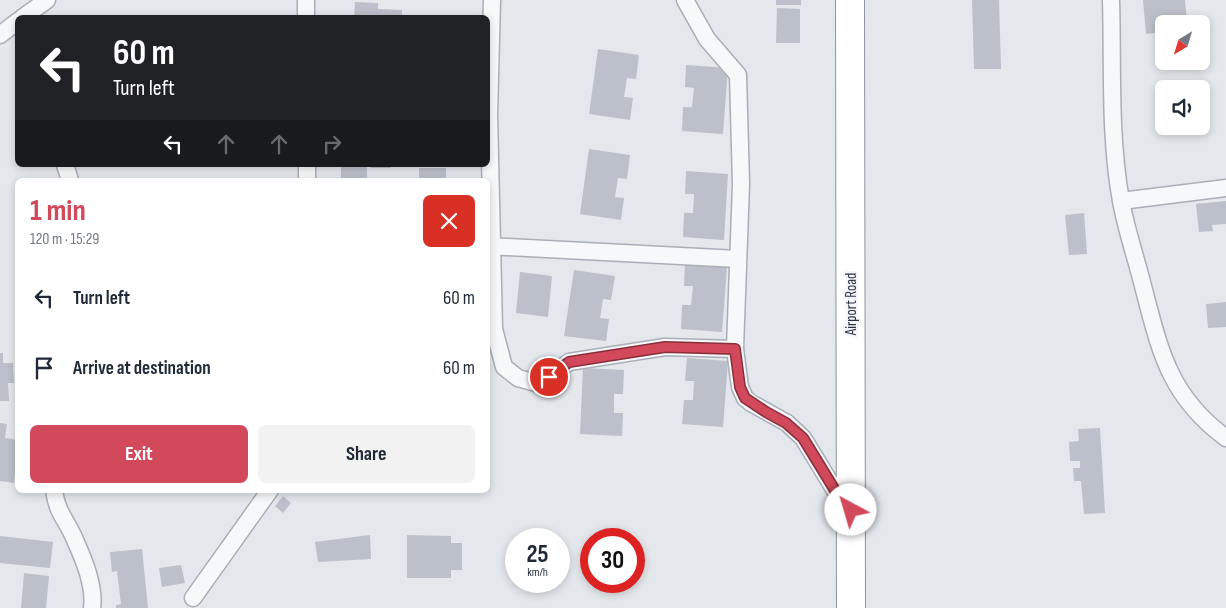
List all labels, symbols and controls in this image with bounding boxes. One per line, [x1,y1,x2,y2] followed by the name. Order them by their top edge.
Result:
[1155,15,1210,70] north arrow
[1155,15,1210,135] map controls
[113,32,175,75] text: 60 m
[30,35,95,100] icon: left
[113,75,175,102] text: Turn left
[1155,80,1210,135] button: sound
[159,130,187,158] icon: left
[212,130,240,158] icon: ahead
[265,130,293,158] icon: ahead
[318,130,346,158] icon: right
[30,193,86,229] text: 1 min
[423,195,475,247] button: close
[30,230,99,249] text: 120 m · 15:29
[842,273,861,336] street label: Airport Road
[30,284,58,312] icon: left
[73,287,130,310] text: Turn left
[443,287,475,310] text: 60 m
[30,354,58,382] icon: arrive
[528,356,570,398] pin
[73,357,211,380] text: Arrive at destination
[443,357,475,380] text: 60 m
[535,363,563,391] icon: arrive
[30,425,248,483] button: Exit
[258,425,475,483] button: Share
[824,483,876,535] position arrow
[580,528,645,593] speed limit sign: 30
[527,539,548,570] text: 25
[527,565,548,580] text: km/h

